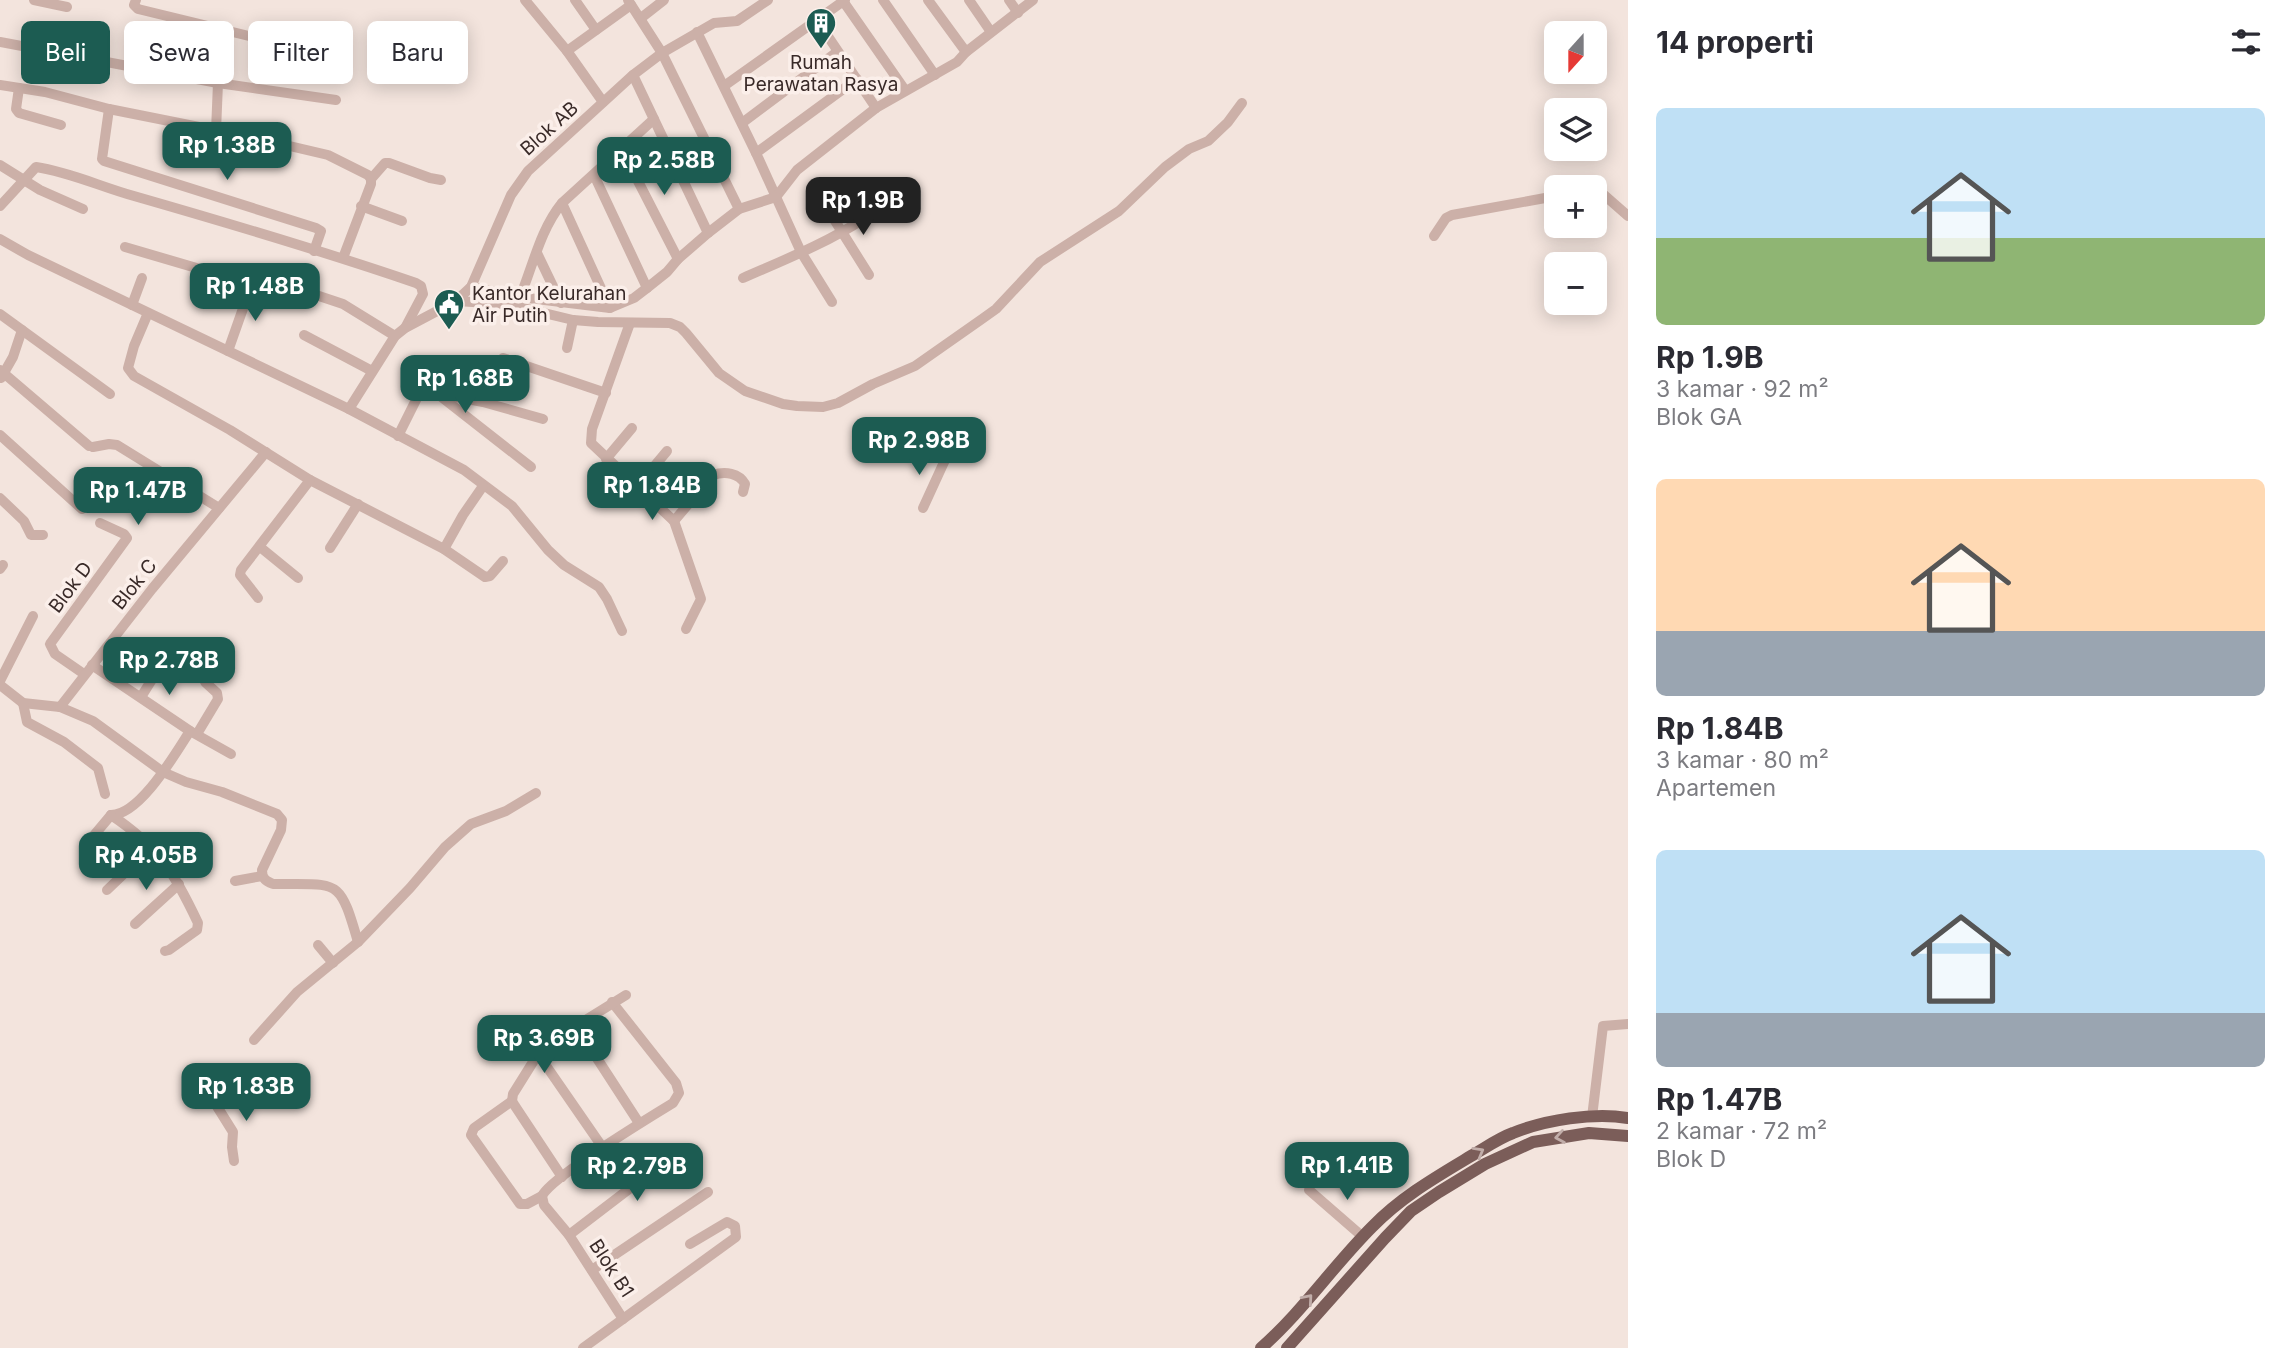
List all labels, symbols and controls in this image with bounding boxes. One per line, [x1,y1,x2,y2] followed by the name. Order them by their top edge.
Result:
[804,6,838,50] building icon: Rumah Perawatan Rasya
[21,21,110,84] chip: Beli
[124,21,234,84] chip: Sewa
[248,21,353,84] chip: Filter
[367,21,468,84] chip: Baru
[1544,21,1606,84] north arrow
[1544,21,1607,315] map controls
[2227,23,2265,61] icon: filters
[1656,24,1814,60] text: 14 properti
[744,51,898,96] place label: Rumah Perawatan Rasya
[516,96,583,160] street label: Blok AB
[1544,98,1607,161] button: layers
[155,122,299,182] pin: Rp 1.38B
[178,131,276,159] text: Rp 1.38B
[592,138,736,197] pin: Rp 2.58B
[613,146,715,174] text: Rp 2.58B
[1898,154,2024,280] icon: home
[1544,175,1607,238] button: +
[798,177,928,237] pin: Rp 1.9B
[822,186,904,214] text: Rp 1.9B
[1544,252,1607,315] button: −
[183,264,327,323] pin: Rp 1.48B
[206,272,304,300] text: Rp 1.48B
[472,282,626,327] place label: Kantor Kelurahan Air Putih
[432,287,466,331] public building icon: Kantor Kelurahan Air Putih
[1656,339,1764,375] text: Rp 1.9B
[393,356,537,415] pin: Rp 1.68B
[416,364,514,392] text: Rp 1.68B
[1656,375,1829,403] text: 3 kamar · 92 m²
[1656,403,1742,431] text: Blok GA
[847,418,991,477] pin: Rp 2.98B
[868,426,970,454] text: Rp 2.98B
[580,462,724,522] pin: Rp 1.84B
[66,468,210,527] pin: Rp 1.47B
[603,471,701,499] text: Rp 1.84B
[90,476,186,504] text: Rp 1.47B
[1898,525,2024,651] icon: home
[107,555,162,614] street label: Blok C
[44,557,97,617] street label: Blok D
[97,638,241,697] pin: Rp 2.78B
[119,646,219,674] text: Rp 2.78B
[1656,710,1784,746] text: Rp 1.84B
[1656,746,1829,774] text: 3 kamar · 80 m²
[1656,774,1776,802] text: Apartemen
[74,832,218,892] pin: Rp 4.05B
[95,841,197,869] text: Rp 4.05B
[1898,896,2024,1022] icon: home
[472,1016,616,1075] pin: Rp 3.69B
[493,1024,595,1052] text: Rp 3.69B
[174,1064,318,1123] pin: Rp 1.83B
[197,1072,295,1100] text: Rp 1.83B
[1656,1081,1782,1117] text: Rp 1.47B
[1656,1117,1827,1145] text: 2 kamar · 72 m²
[1554,1129,1566,1144] one-way arrow
[1275,1142,1419,1202] pin: Rp 1.41B
[565,1144,709,1203] pin: Rp 2.79B
[1656,1145,1726,1173] text: Blok D
[1471,1147,1484,1160] one-way arrow
[1301,1151,1393,1179] text: Rp 1.41B
[587,1152,687,1180] text: Rp 2.79B
[584,1235,639,1302] street label: Blok B1
[1300,1295,1312,1308] one-way arrow

